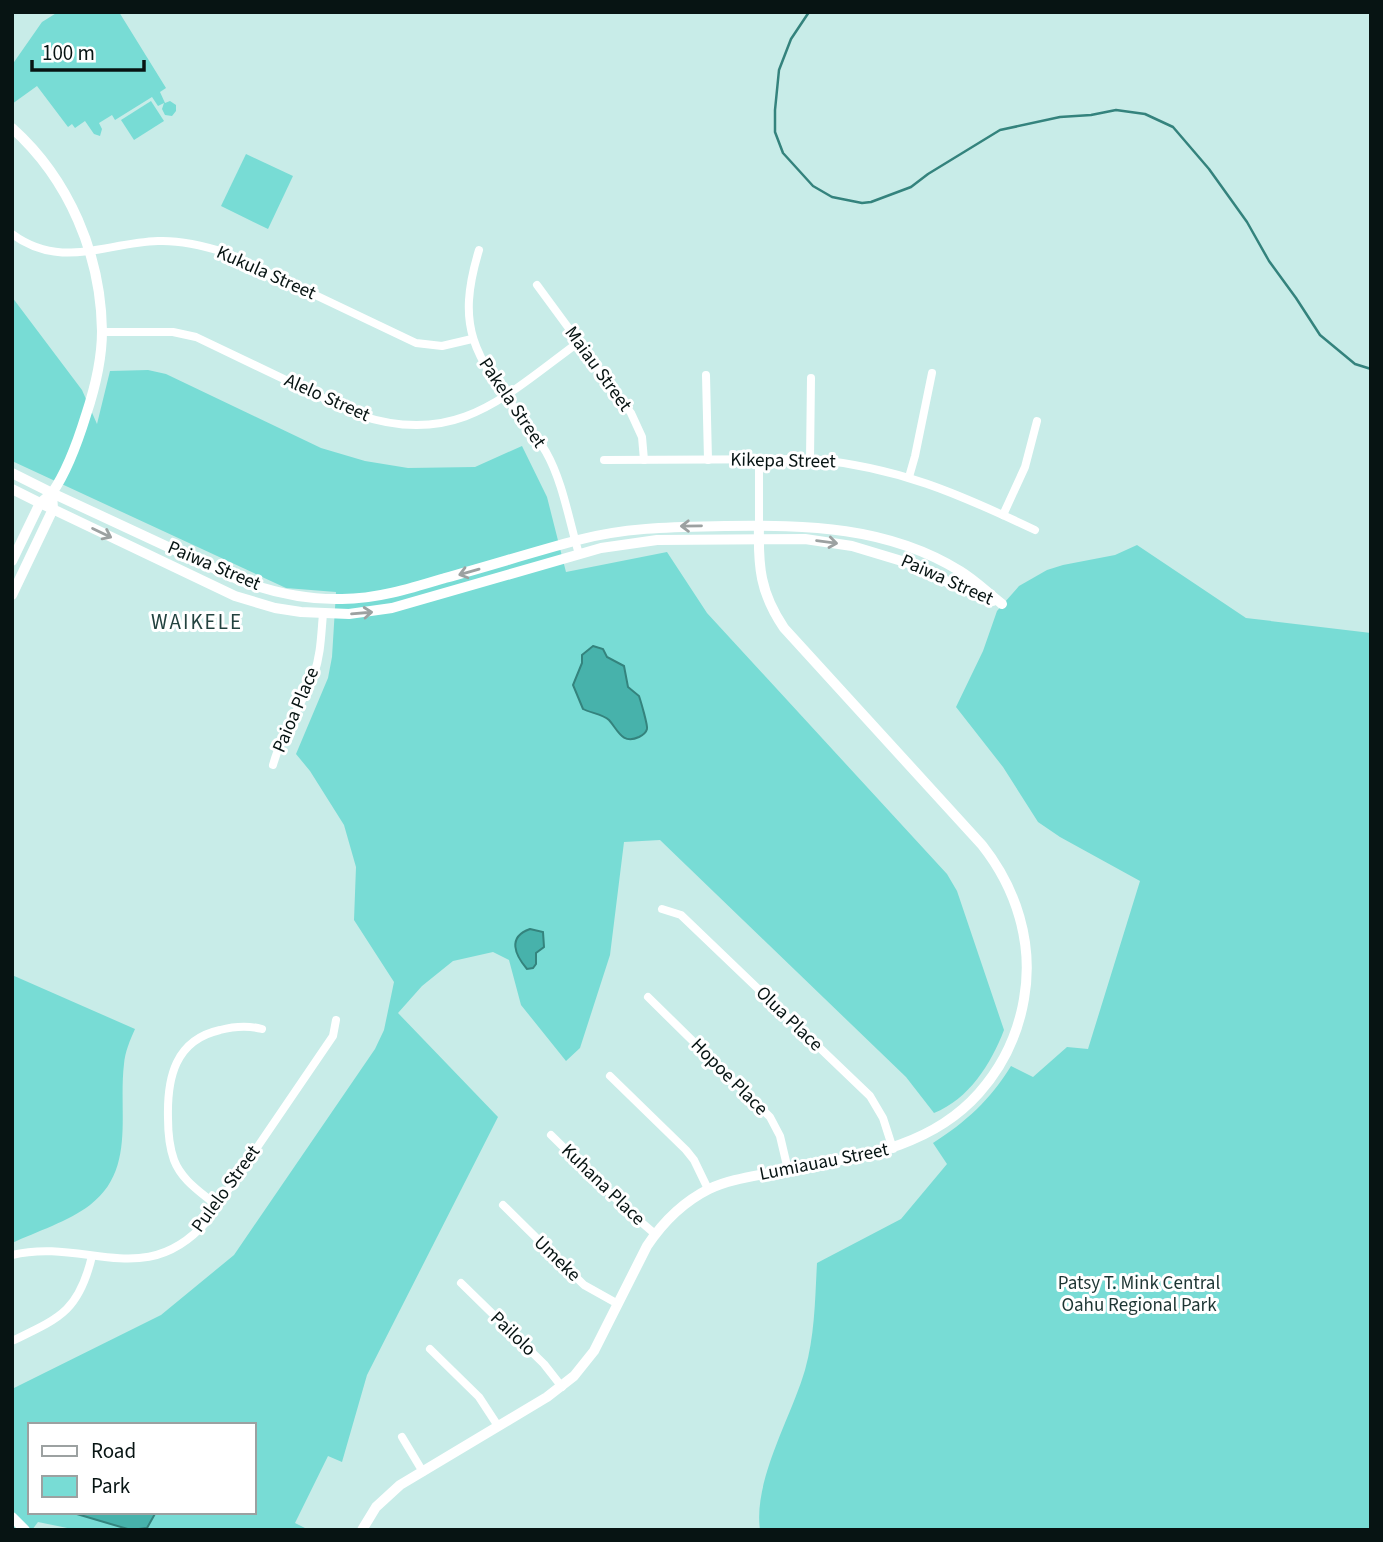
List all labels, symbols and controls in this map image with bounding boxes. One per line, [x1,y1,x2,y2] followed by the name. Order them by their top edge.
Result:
[32,28,144,72] scale bar
[42,38,95,68] text: 100 m
[212,239,321,307] street label: Kukula Street
[558,321,638,418] street label: Maiau Street
[472,352,553,454] street label: Pakela Street
[280,367,375,429] street label: Alelo Street
[730,447,837,475] street label: Kikepa Street
[679,520,702,533] one-way arrow
[91,526,112,540] one-way arrow
[163,534,265,598] street label: Paiwa Street
[815,535,838,548] one-way arrow
[896,548,998,613] street label: Paiwa Street
[458,566,480,579] one-way arrow
[350,606,372,619] one-way arrow
[151,607,243,637] district label: WAIKELE
[266,663,326,757] street label: Paioa Place
[749,980,829,1058] street label: Olua Place
[684,1032,774,1122] street label: Hopoe Place
[757,1136,891,1188] street label: Lumiauau Street
[555,1138,651,1232] street label: Kuhana Place
[185,1139,267,1238] street label: Pulelo Street
[528,1230,586,1288] street label: Umeke
[1058,1270,1220,1319] park label: Patsy T. Mink Central Oahu Regional Park
[484,1305,542,1363] street label: Pailolo
[28,1423,256,1514] legend
[91,1436,136,1466] text: Road
[91,1471,131,1501] text: Park

